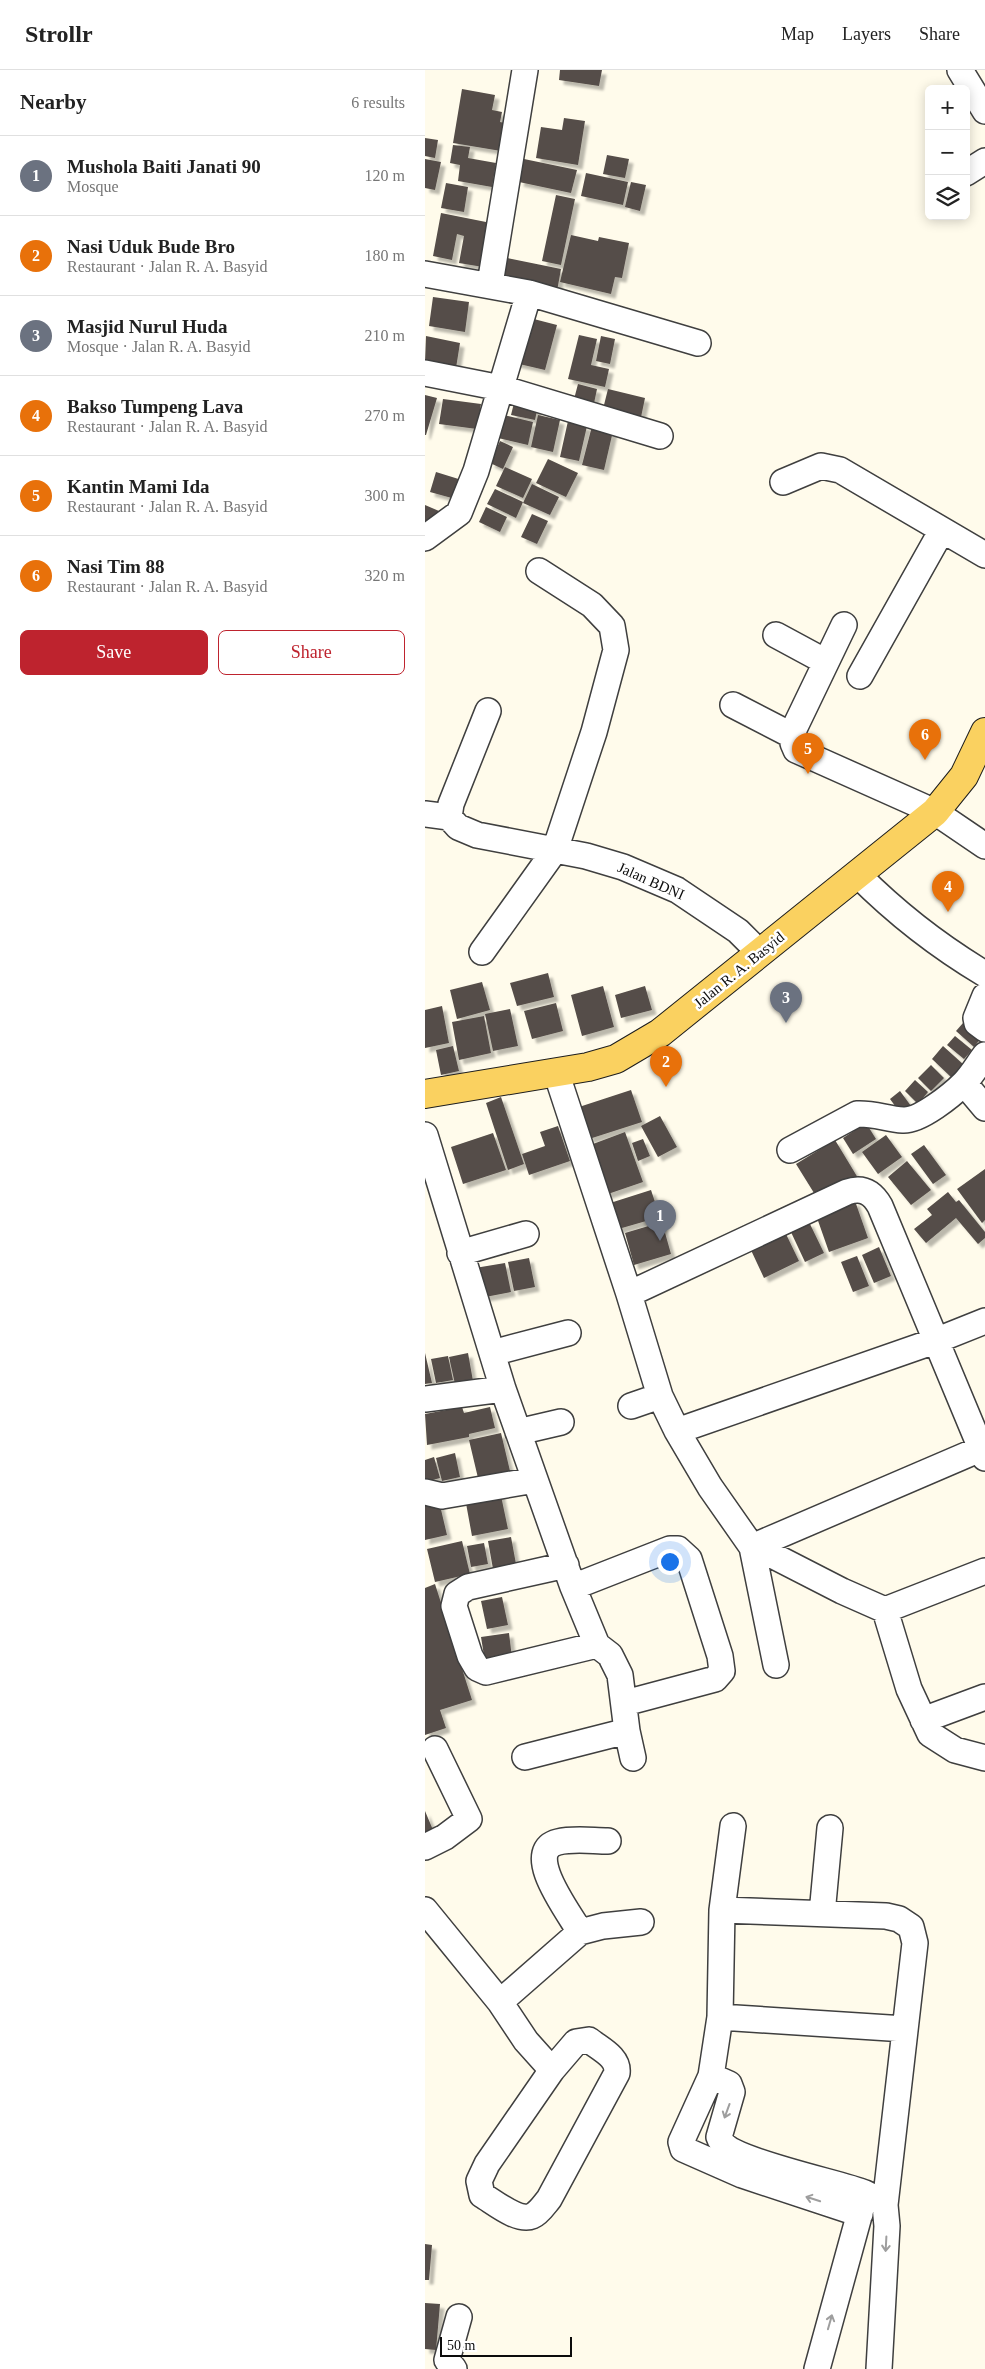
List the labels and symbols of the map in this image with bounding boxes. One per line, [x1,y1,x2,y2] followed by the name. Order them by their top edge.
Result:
[909,719,941,760] pin: 6
[792,733,824,774] pin: 5
[615,859,687,903] street label: Jalan BDNI
[932,871,964,912] pin: 4
[691,928,788,1011] street label: Jalan R. A. Basyid
[770,982,802,1023] pin: 3
[650,1046,682,1087] pin: 2
[644,1200,676,1241] pin: 1
[657,1549,683,1575] your location
[722,2103,731,2119] one-way arrow
[806,2194,822,2203] one-way arrow
[881,2236,890,2252] one-way arrow
[825,2314,835,2330] one-way arrow
[440,2334,573,2357] scale bar

